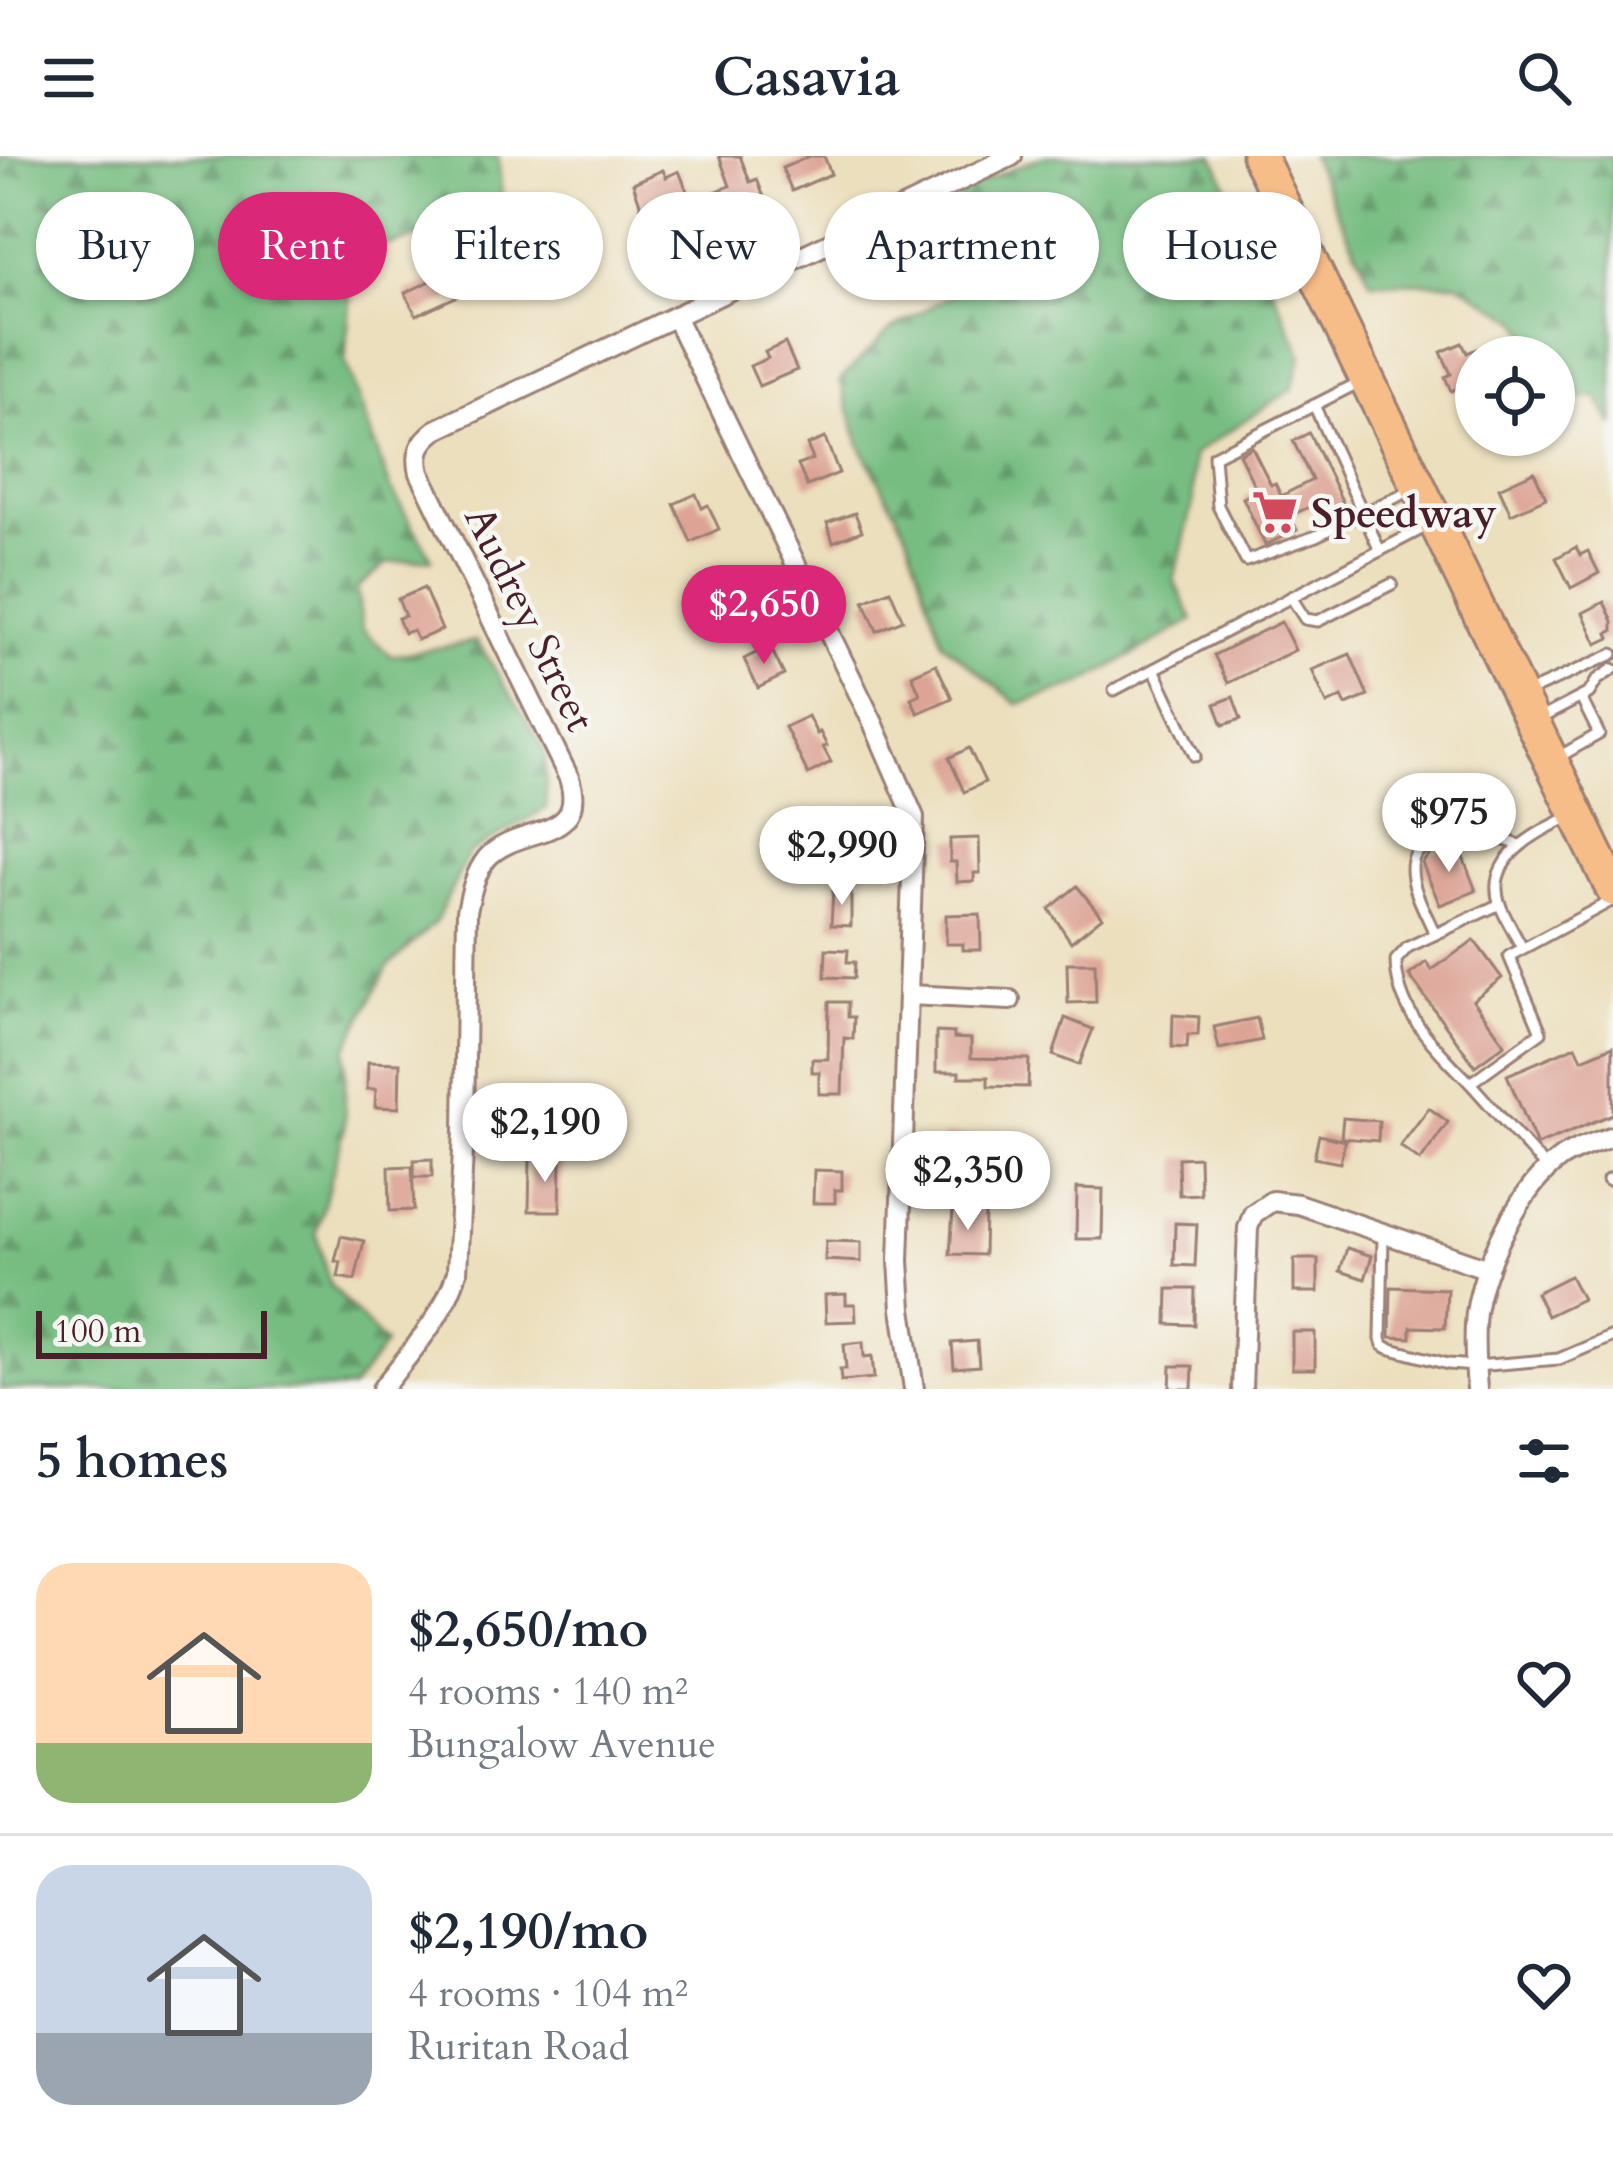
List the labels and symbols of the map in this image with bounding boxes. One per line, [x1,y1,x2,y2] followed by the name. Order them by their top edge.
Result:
[1311,485,1497,542] place label: Speedway
[1250,487,1300,537] supermarket icon: Speedway
[451,496,609,741] street label: Audrey Street
[666,565,862,667] pin: $2,650
[1378,773,1520,875] pin: $975
[744,806,940,908] pin: $2,990
[447,1083,643,1185] pin: $2,190
[870,1131,1066,1233] pin: $2,350
[36,1305,267,1358] scale bar

